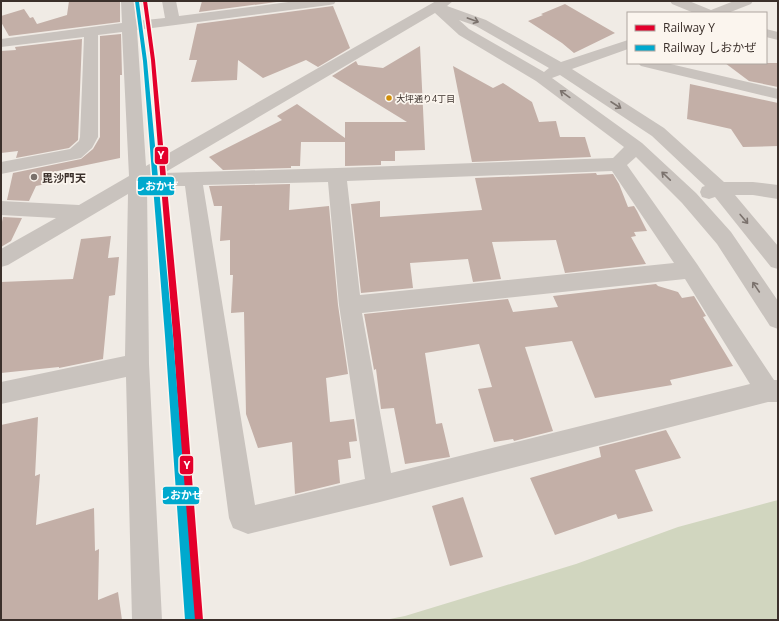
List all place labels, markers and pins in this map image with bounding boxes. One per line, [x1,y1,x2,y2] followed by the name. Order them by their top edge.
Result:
[396,92,455,105] place label: 大坪通り4丁目
[384,93,394,103] marker: 大坪通り4丁目
[42,170,86,185] place label: 毘沙門天
[29,172,39,182] marker: 毘沙門天

